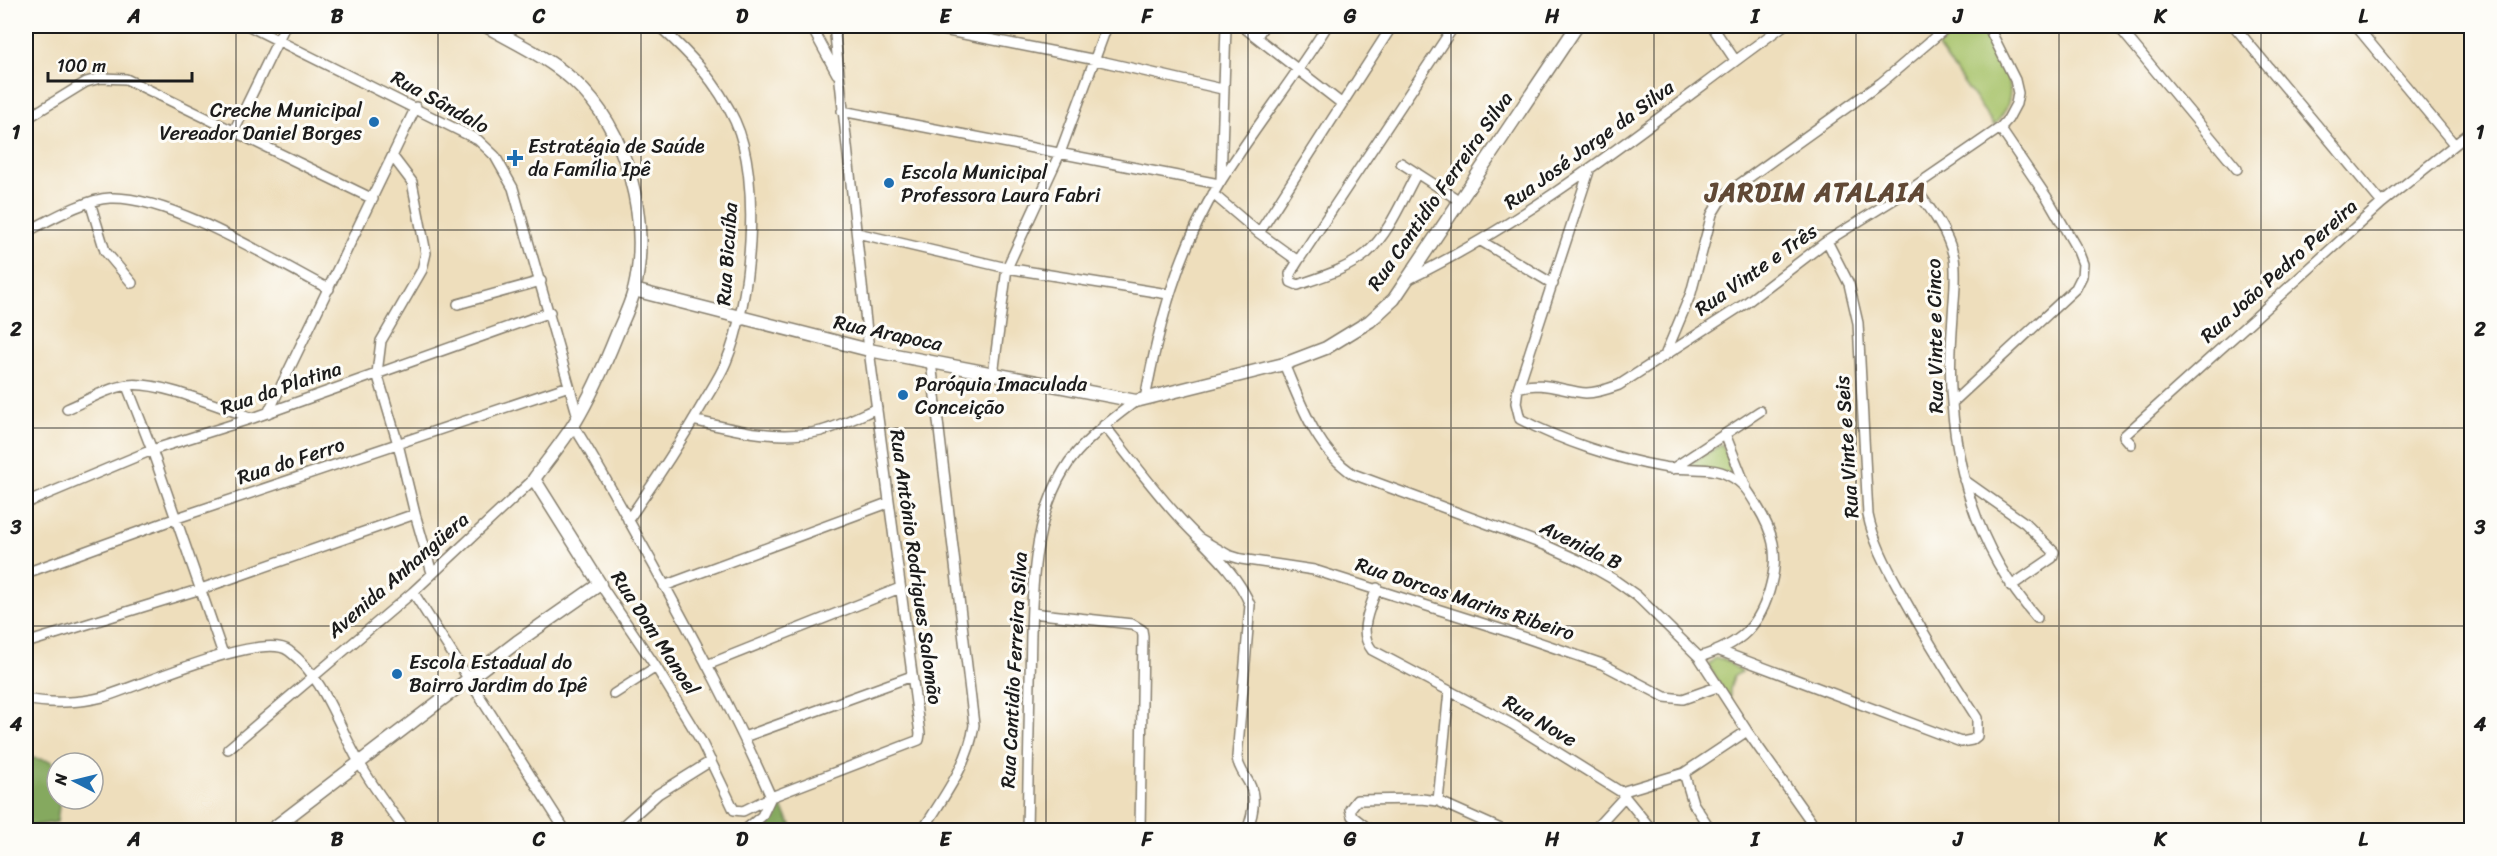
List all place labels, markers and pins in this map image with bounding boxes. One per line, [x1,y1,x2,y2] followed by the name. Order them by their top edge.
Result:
[159,93,363,151] place label: Creche Municipal Vereador Daniel Borges
[367,115,381,129] marker: Creche Municipal Vereador Daniel Borges
[528,129,705,187] place label: Estratégia de Saúde da Família Ipê
[506,149,524,167] marker: Estratégia de Saúde da Família Ipê
[901,155,1101,213] place label: Escola Municipal Professora Laura Fabri
[882,176,896,190] marker: Escola Municipal Professora Laura Fabri
[915,367,1088,425] place label: Paróquia Imaculada Conceição
[896,388,910,402] marker: Paróquia Imaculada Conceição
[409,645,587,703] place label: Escola Estadual do Bairro Jardim do Ipê
[390,667,404,681] marker: Escola Estadual do Bairro Jardim do Ipê

